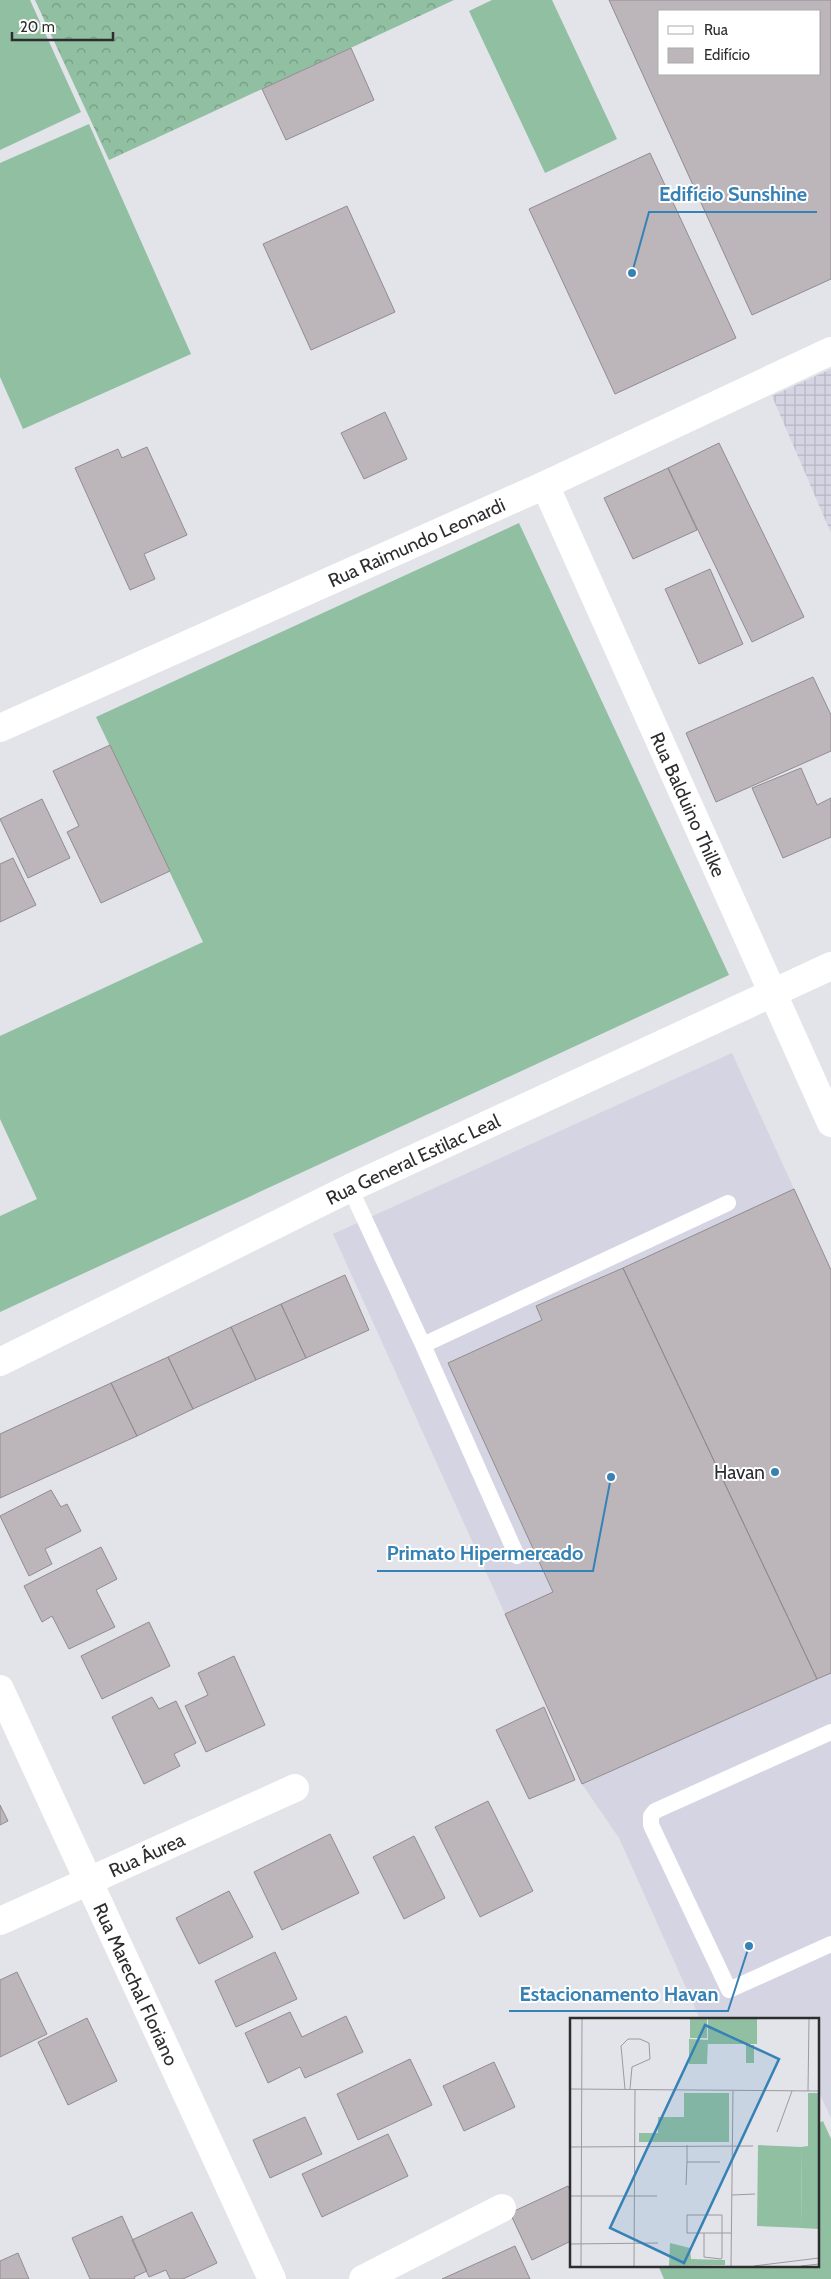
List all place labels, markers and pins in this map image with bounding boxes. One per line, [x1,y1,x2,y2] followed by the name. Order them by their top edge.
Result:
[649,177,817,212] callout: Edifício Sunshine
[714,1461,765,1484] place label: Havan
[769,1466,781,1478] marker: Havan
[377,1536,593,1571] callout: Primato Hipermercado
[509,1976,728,2011] callout: Estacionamento Havan

